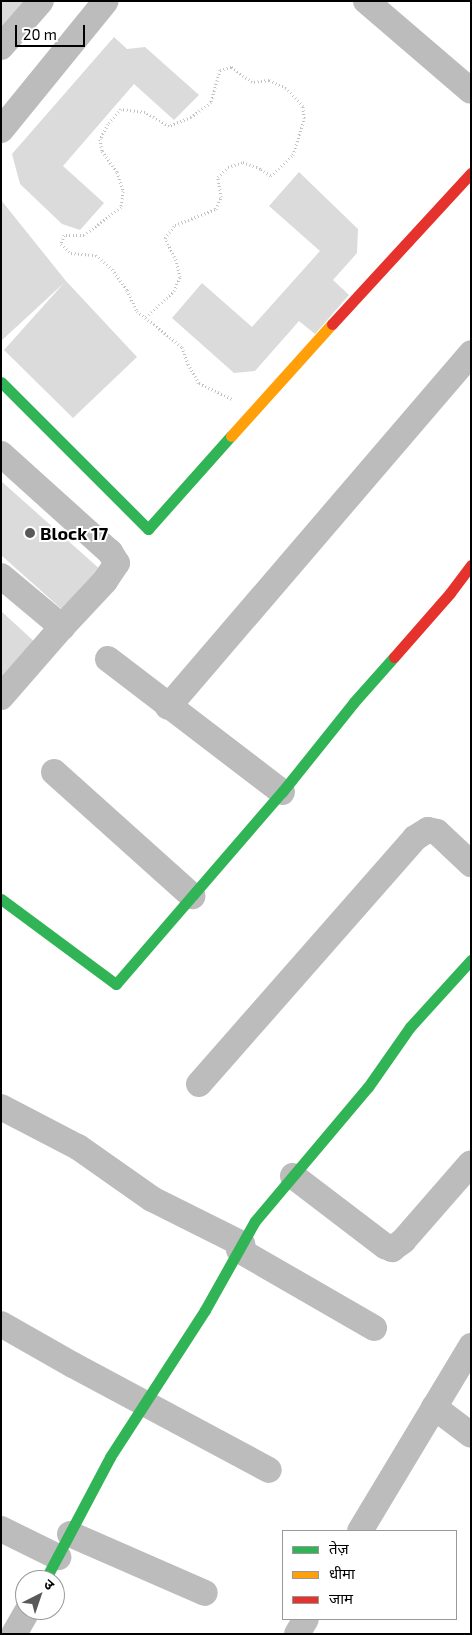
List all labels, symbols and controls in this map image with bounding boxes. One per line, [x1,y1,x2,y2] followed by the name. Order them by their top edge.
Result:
[18,15,88,47] scale bar
[23,25,57,43] text: 20 m
[40,522,108,544] place label: Block 17
[24,527,36,539] marker: Block 17
[282,1530,457,1620] legend
[329,1539,349,1557] text: तेज़
[329,1564,355,1582] text: धीमा
[15,1570,65,1620] north arrow
[41,1575,58,1593] text: उ
[329,1589,353,1607] text: जाम

